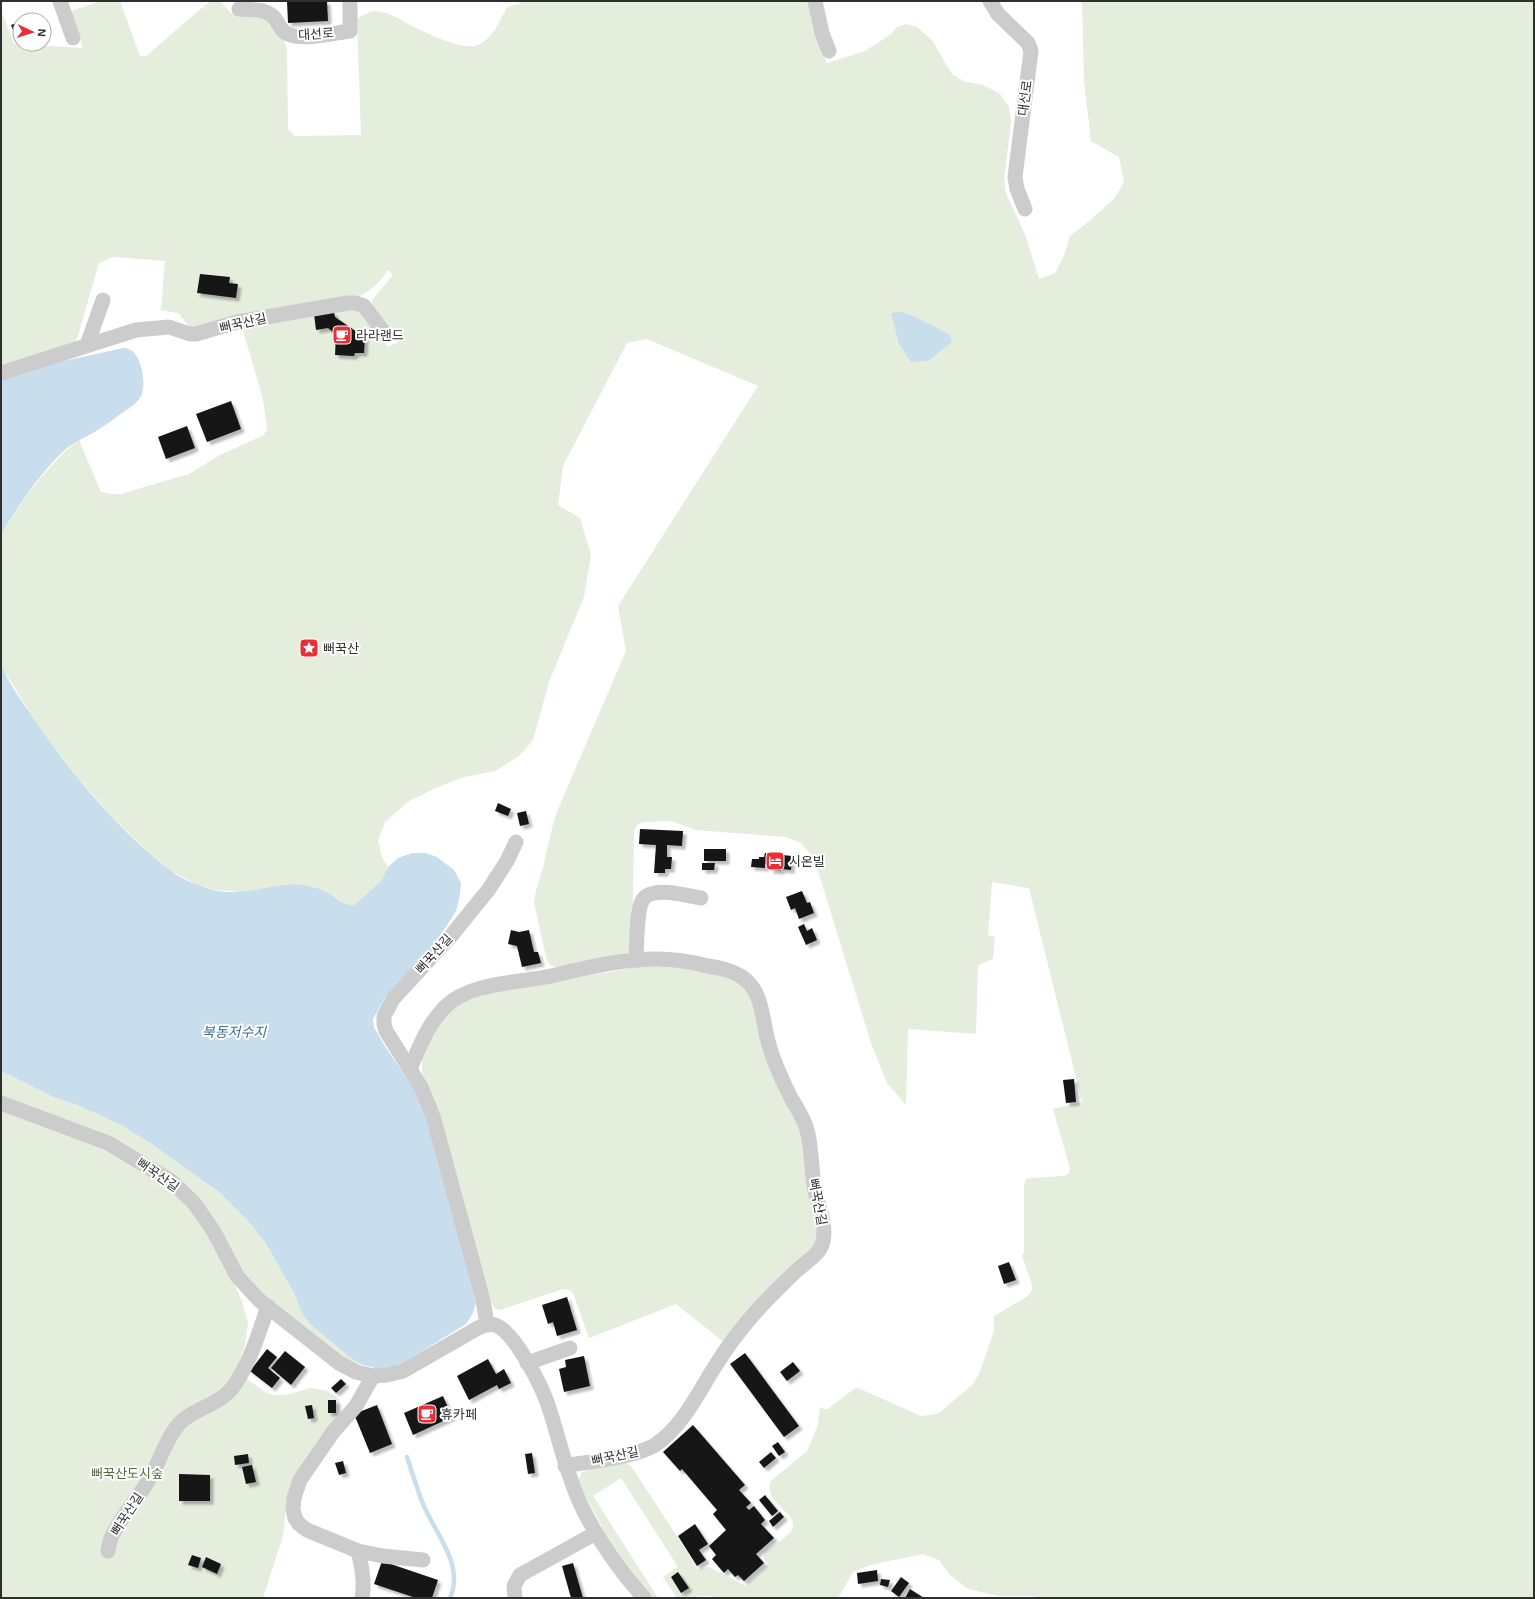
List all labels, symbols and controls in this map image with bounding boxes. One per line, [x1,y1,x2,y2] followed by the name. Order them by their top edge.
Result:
[12,12,52,52] north arrow
[298,25,334,43] street label: 대선로
[36,28,48,37] text: N
[1015,79,1035,117] street label: 대선로
[218,310,268,336] street label: 뻐꾹산길
[331,324,353,346] cafe icon: 라라랜드
[356,328,404,343] place label: 라라랜드
[298,637,320,659] place icon: 뻐꾹산
[323,641,359,656] place label: 뻐꾹산
[764,850,786,872] hotel icon: 시온빌
[789,854,825,869] place label: 시온빌
[412,931,456,977] street label: 뻐꾹산길
[202,1024,267,1040] water label: 북동저수지
[134,1155,182,1195] street label: 뻐꾹산길
[806,1177,830,1227] street label: 뻐꾹산길
[416,1403,438,1425] cafe icon: 휴카페
[441,1407,477,1422] place label: 휴카페
[590,1444,640,1468] street label: 뻐꾹산길
[91,1466,163,1481] park label: 뻐꾹산도시숲
[108,1490,146,1538] street label: 뻐꾹산길

